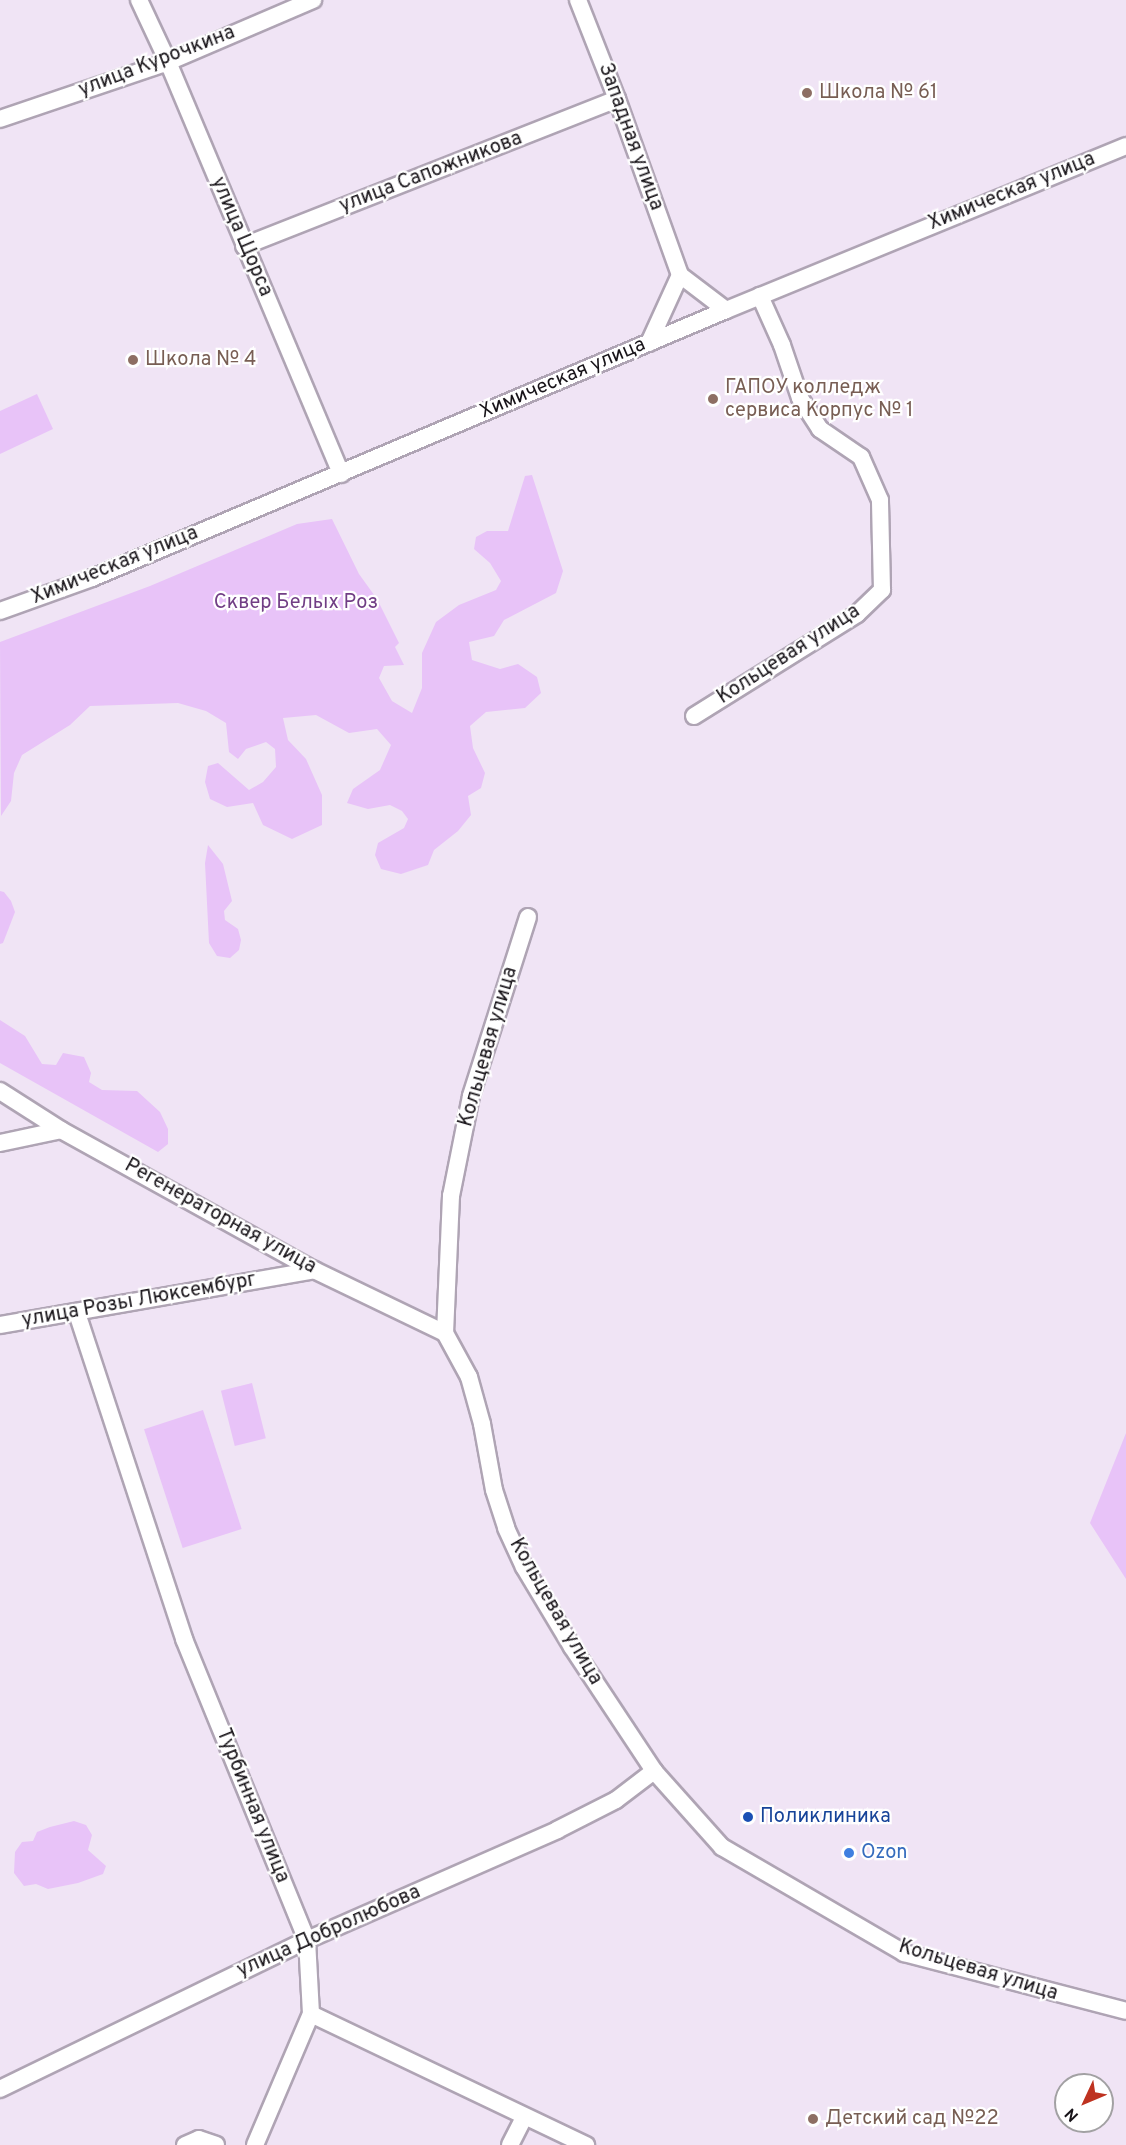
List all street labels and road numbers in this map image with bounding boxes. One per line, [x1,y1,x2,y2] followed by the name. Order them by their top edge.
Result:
[75,21,239,103] street label: улица Курочкина
[592,60,668,214] street label: Западная улица
[336,127,526,219] street label: улица Сапожникова
[925,148,1099,236] street label: Химическая улица
[205,174,277,300] street label: улица Щорса
[477,333,649,425] street label: Химическая улица
[28,522,202,610] street label: Химическая улица
[713,600,865,710] street label: Кольцевая улица
[455,964,523,1130] street label: Кольцевая улица
[120,1154,320,1280] street label: Регенераторная улица
[20,1269,258,1333] street label: улица Розы Люксембург
[503,1534,607,1690] street label: Кольцевая улица
[210,1725,294,1887] street label: Турбинная улица
[234,1881,424,1983] street label: улица Добролюбова
[895,1935,1061,2007] street label: Кольцевая улица

